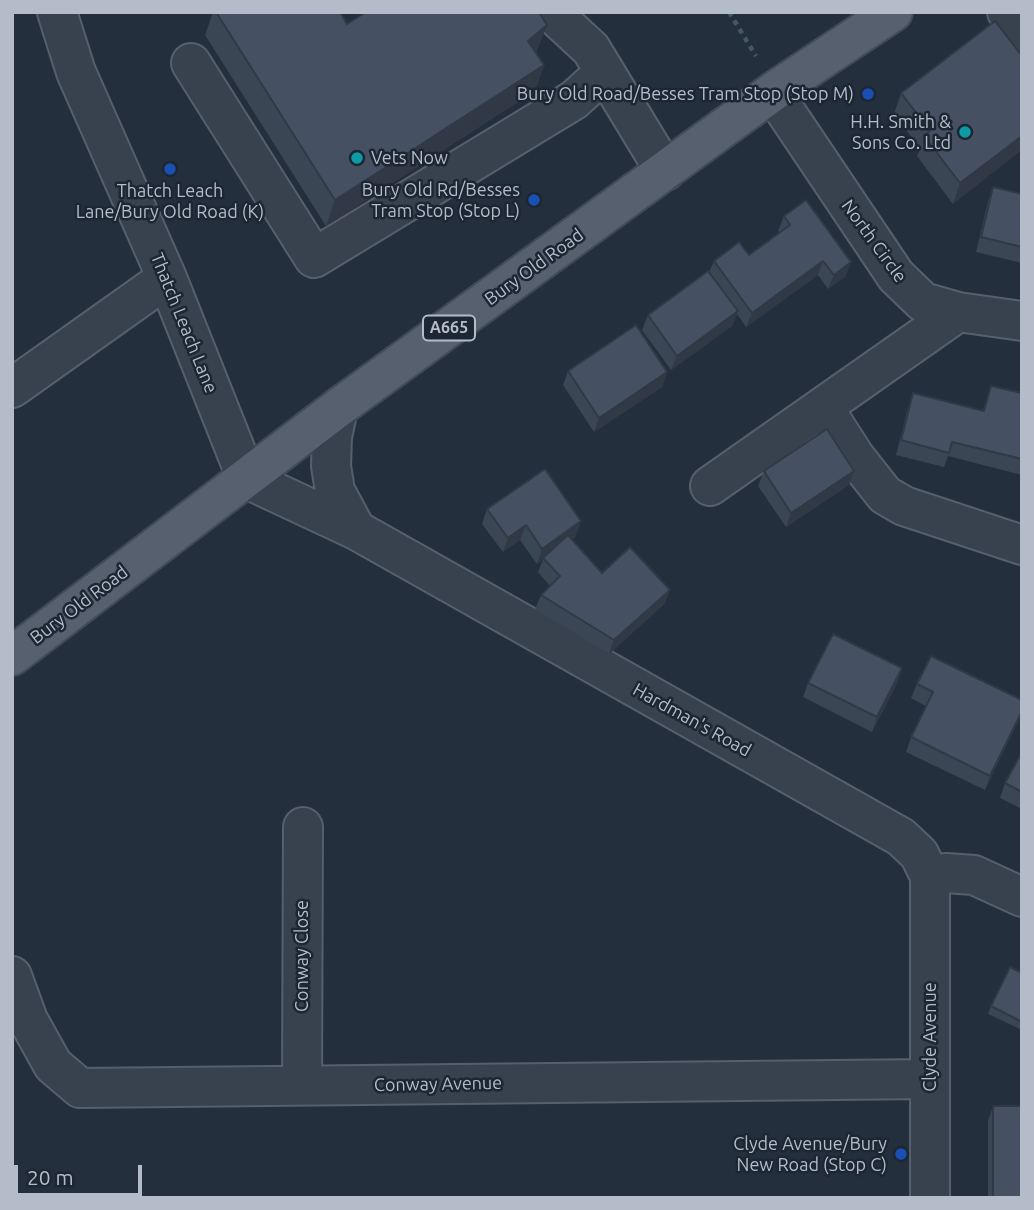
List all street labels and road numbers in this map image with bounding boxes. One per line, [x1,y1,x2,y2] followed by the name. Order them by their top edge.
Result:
[837,195,911,287] street label: North Circle
[481,224,587,310] street label: Bury Old Road
[146,250,222,396] street label: Thatch Leach Lane
[423,316,475,340] road number: A665
[26,561,132,649] street label: Bury Old Road
[629,679,755,761] street label: Hardman's Road
[291,900,313,1012] street label: Conway Close
[919,982,941,1092] street label: Clyde Avenue
[374,1072,502,1096] street label: Conway Avenue

